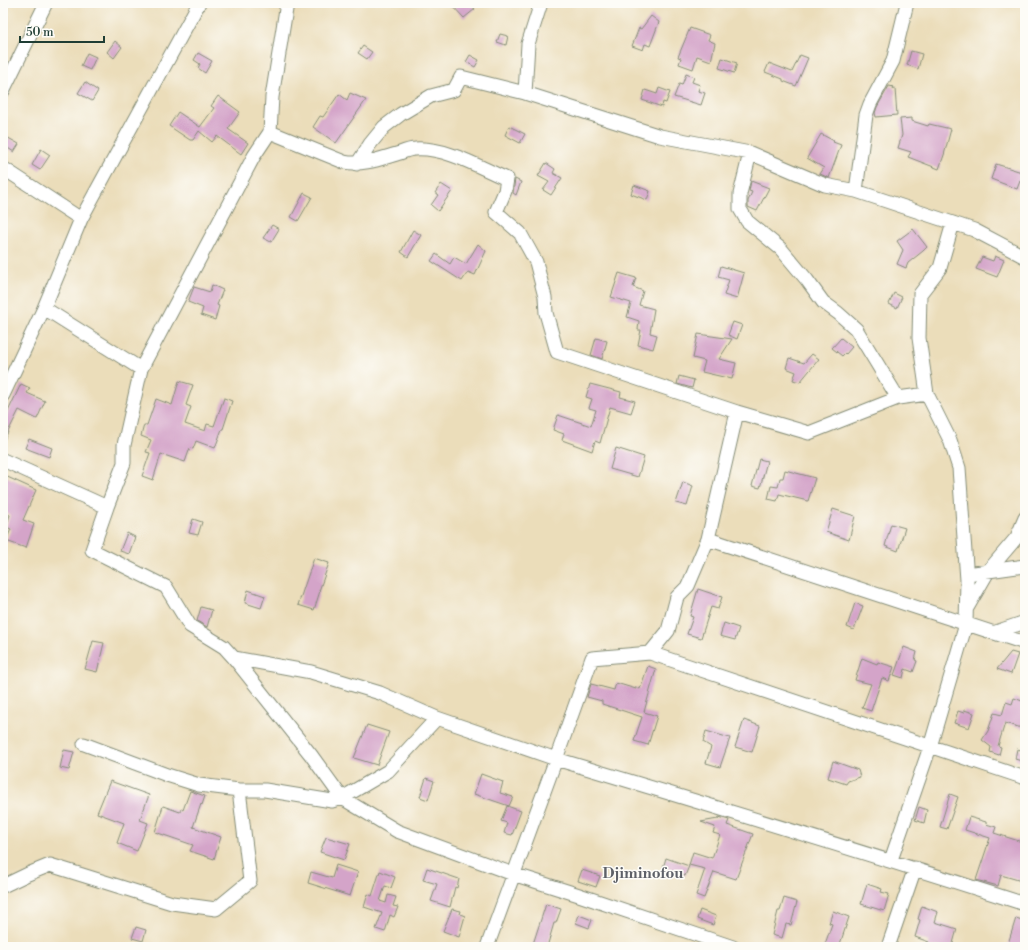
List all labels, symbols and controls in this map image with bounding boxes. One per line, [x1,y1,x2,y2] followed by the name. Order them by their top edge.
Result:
[20,18,104,44] scale bar
[26,25,54,40] text: 50 m
[603,864,684,883] district label: Djiminofou

